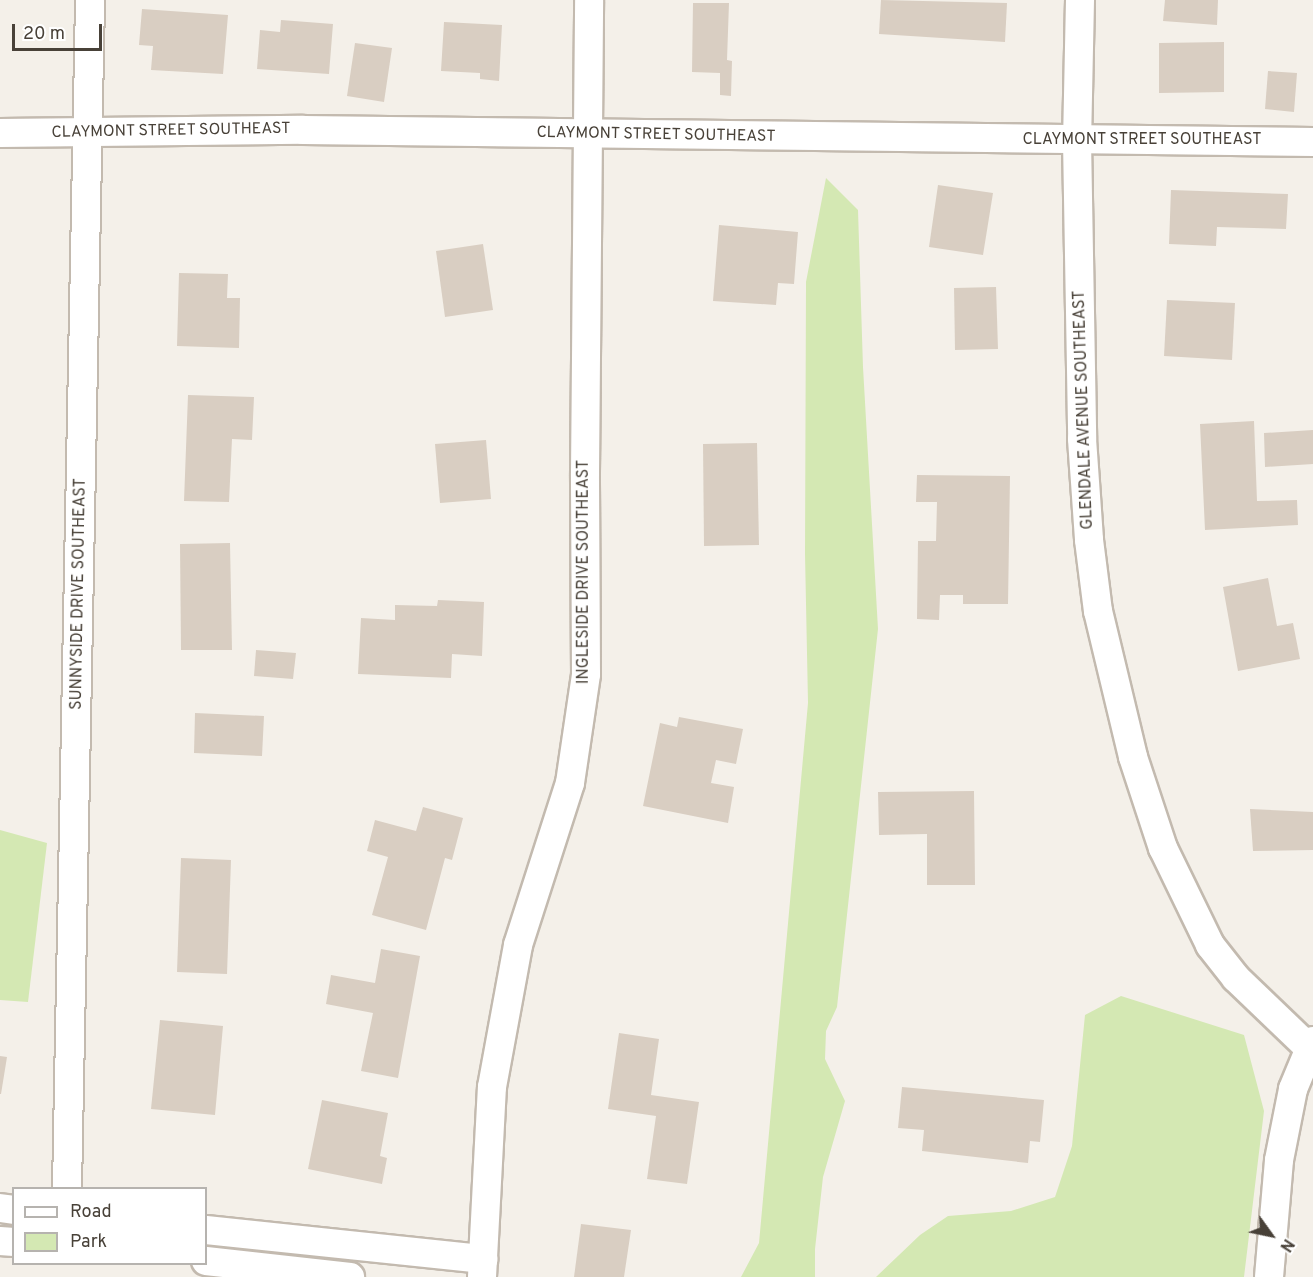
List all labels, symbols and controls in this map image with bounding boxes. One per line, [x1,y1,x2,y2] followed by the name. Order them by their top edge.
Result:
[15,12,105,50] scale bar
[23,23,65,46] text: 20 m
[51,119,291,143] street label: CLAYMONT STREET SOUTHEAST
[536,123,776,147] street label: CLAYMONT STREET SOUTHEAST
[1022,130,1262,150] street label: CLAYMONT STREET SOUTHEAST
[1070,290,1098,530] street label: GLENDALE AVENUE SOUTHEAST
[574,460,594,684] street label: INGLESIDE DRIVE SOUTHEAST
[67,478,91,710] street label: SUNNYSIDE DRIVE SOUTHEAST
[12,1187,207,1265] legend
[70,1201,112,1224] text: Road
[1241,1205,1301,1265] north arrow
[70,1231,107,1254] text: Park
[1275,1235,1298,1255] text: N

